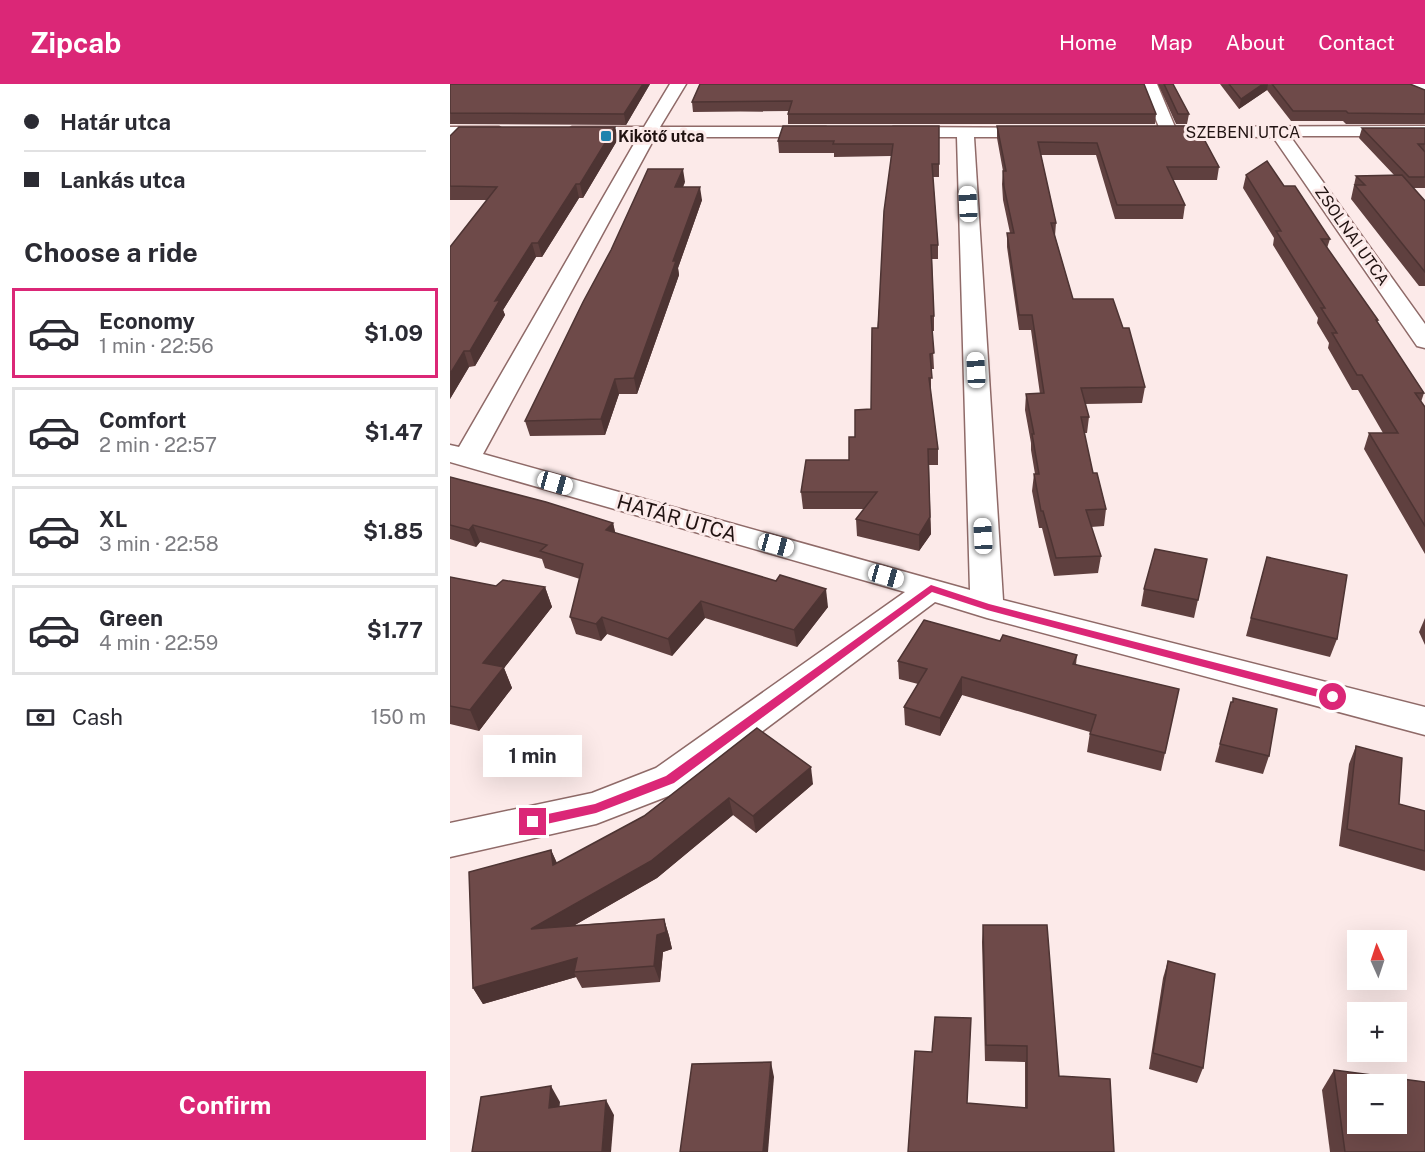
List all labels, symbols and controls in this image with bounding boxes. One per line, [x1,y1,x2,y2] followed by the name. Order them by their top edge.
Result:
[30,26,121,59] text: Zipcab
[1059,30,1117,55] text: Home
[1150,30,1193,55] text: Map
[1226,30,1285,55] text: About
[1318,30,1395,55] text: Contact
[60,109,171,135] text: Határ utca
[1186,123,1300,142] street label: SZEBENI UTCA
[618,127,704,146] place label: Kikötő utca
[599,129,613,143] marker: Kikötő utca
[60,167,186,193] text: Lankás utca
[1311,183,1393,289] street label: ZSOLNAI UTCA
[958,186,978,222] car
[24,236,198,268] text: Choose a ride
[27,306,81,360] icon: car
[99,308,195,334] text: Economy
[364,320,423,346] text: $1.09
[99,334,214,358] text: 1 min · 22:56
[966,352,986,388] car
[27,405,81,459] icon: car
[99,407,186,433] text: Comfort
[365,419,423,445] text: $1.47
[99,433,217,457] text: 2 min · 22:57
[535,469,575,497] car
[614,488,740,547] street label: HATÁR UTCA
[27,504,81,558] icon: car
[99,506,127,532] text: XL
[363,518,423,544] text: $1.85
[973,518,993,554] car
[99,532,219,556] text: 3 min · 22:58
[756,532,796,558] car
[866,562,906,590] car
[27,603,81,657] icon: car
[99,605,163,631] text: Green
[367,617,423,643] text: $1.77
[99,631,218,655] text: 4 min · 22:59
[1319,683,1346,710] route start
[24,701,57,734] icon: cash
[72,704,123,730] text: Cash
[371,705,426,729] text: 150 m
[484,735,582,777] callout: 1 min
[508,744,557,768] text: 1 min
[519,808,546,835] route end
[1347,930,1407,990] north arrow
[1347,930,1407,1134] map controls
[1347,1002,1407,1062] button: +
[24,1071,426,1140] button: Confirm
[1347,1074,1407,1134] button: −

